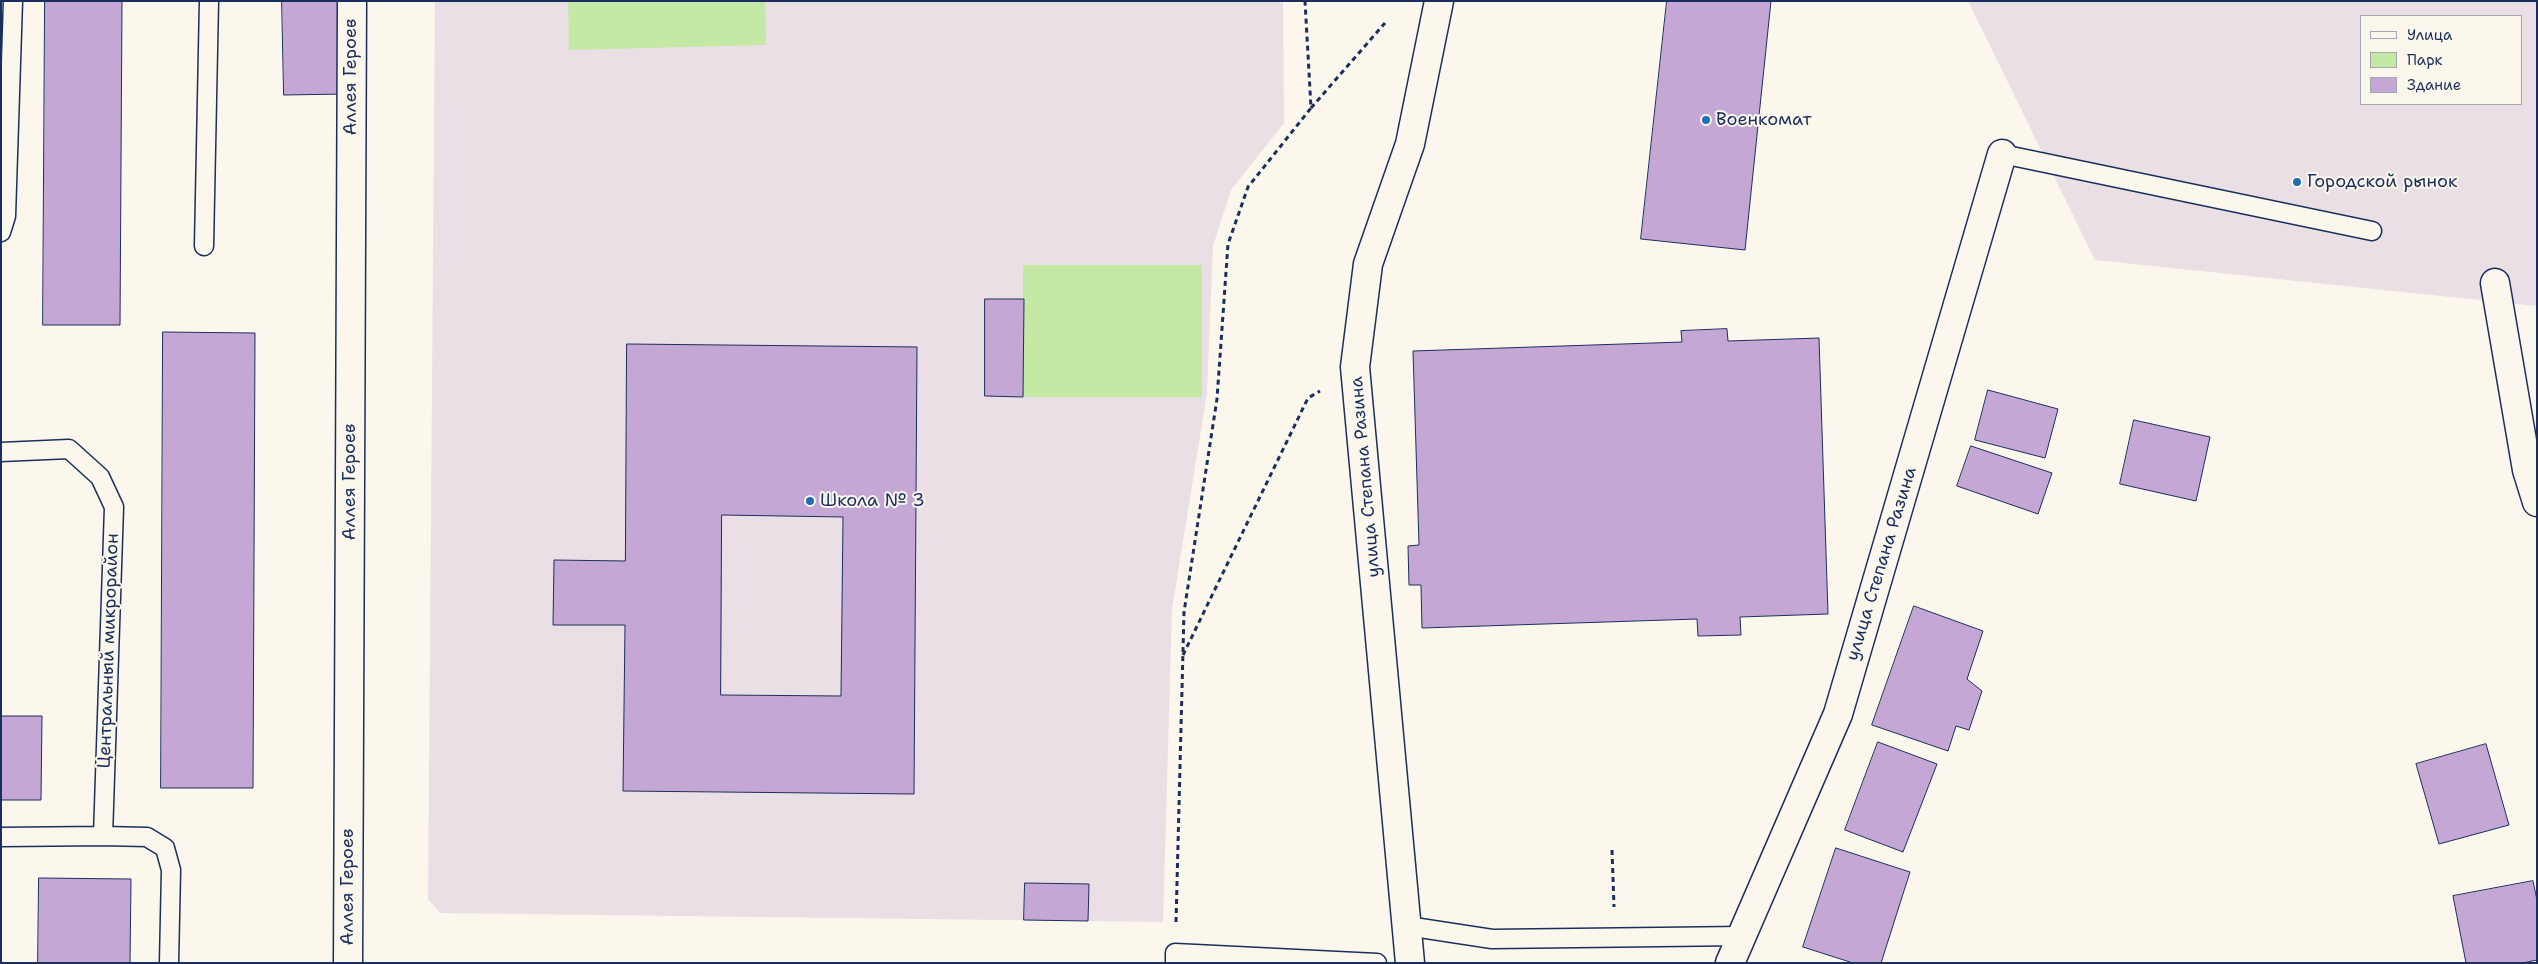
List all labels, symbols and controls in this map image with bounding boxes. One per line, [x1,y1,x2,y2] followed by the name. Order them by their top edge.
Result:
[2360,15,2523,105] legend
[340,19,362,135] street label: Аллея Героев
[2407,25,2452,45] text: Улица
[2407,50,2443,70] text: Парк
[2407,75,2461,95] text: Здание
[1716,109,1812,131] place label: Военкомат
[1700,114,1712,126] marker: Военкомат
[2307,171,2457,193] place label: Городской рынок
[2291,176,2303,188] marker: Городской рынок
[1346,376,1386,578] street label: улица Степана Разина
[339,424,361,540] street label: Аллея Героев
[1842,464,1922,664] street label: улица Степана Разина
[820,490,925,512] place label: Школа № 3
[804,495,816,507] marker: Школа № 3
[94,533,124,769] street label: Центральный микрорайон
[337,829,359,945] street label: Аллея Героев

